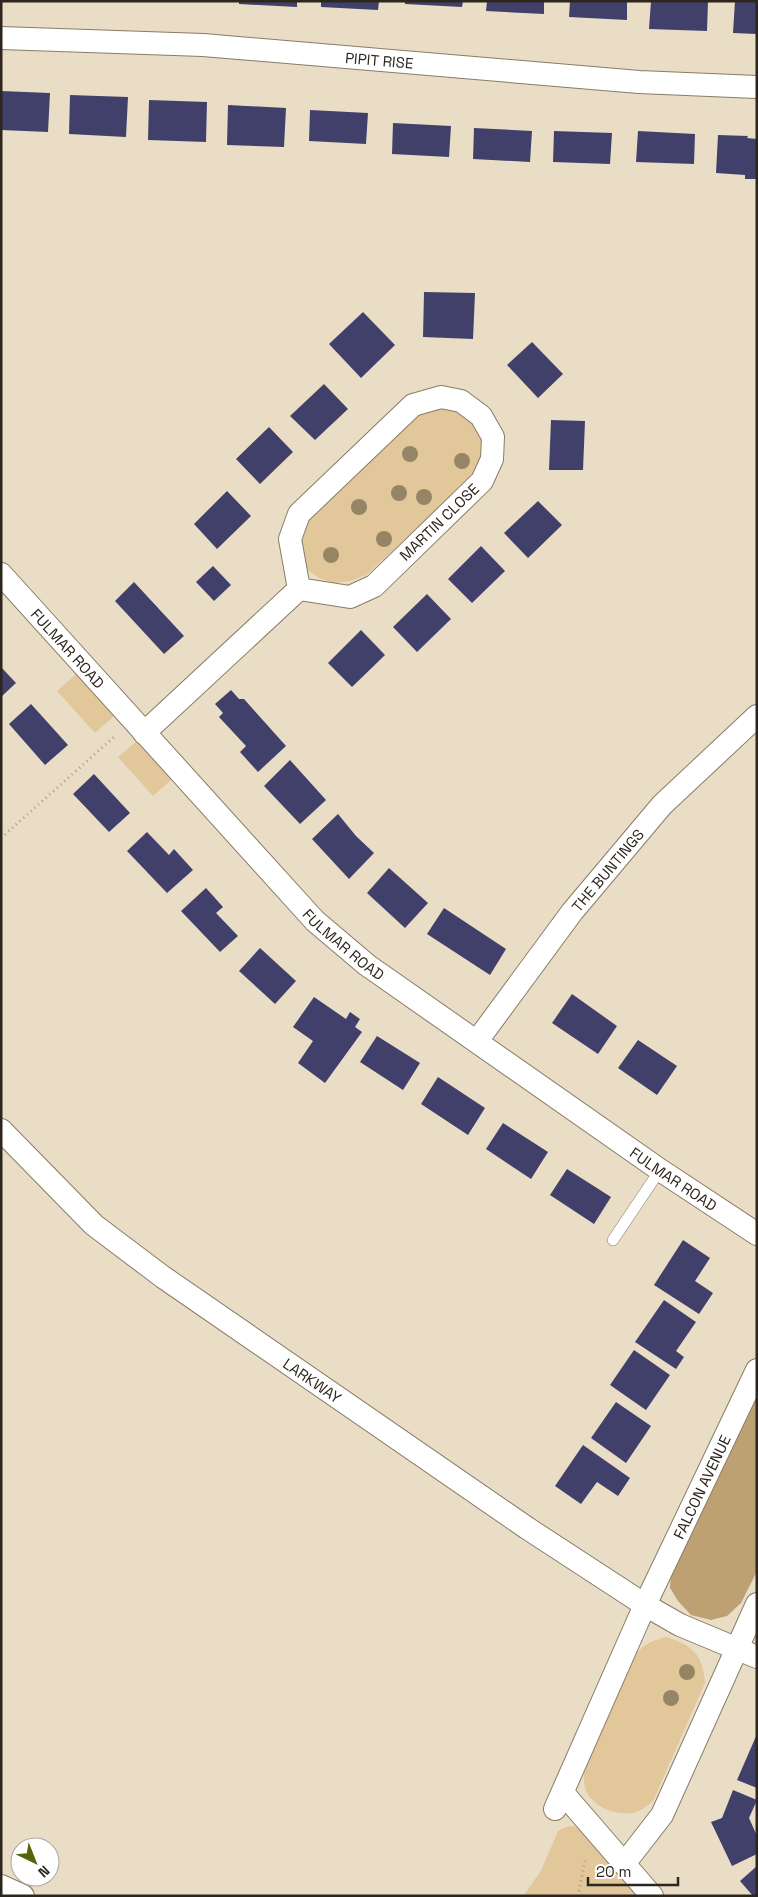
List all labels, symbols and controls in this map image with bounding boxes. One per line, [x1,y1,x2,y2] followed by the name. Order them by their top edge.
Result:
[344,48,414,72] street label: PIPIT RISE
[395,479,483,565] street label: MARTIN CLOSE
[27,604,109,692] street label: FULMAR ROAD
[567,825,648,915] street label: THE BUNTINGS
[299,905,388,984] street label: FULMAR ROAD
[627,1143,721,1215] street label: FULMAR ROAD
[280,1353,345,1407] street label: LARKWAY
[668,1432,734,1542] street label: FALCON AVENUE
[10,1837,60,1887] north arrow
[588,1854,678,1886] scale bar
[34,1862,53,1881] text: N
[596,1862,631,1881] text: 20 m

